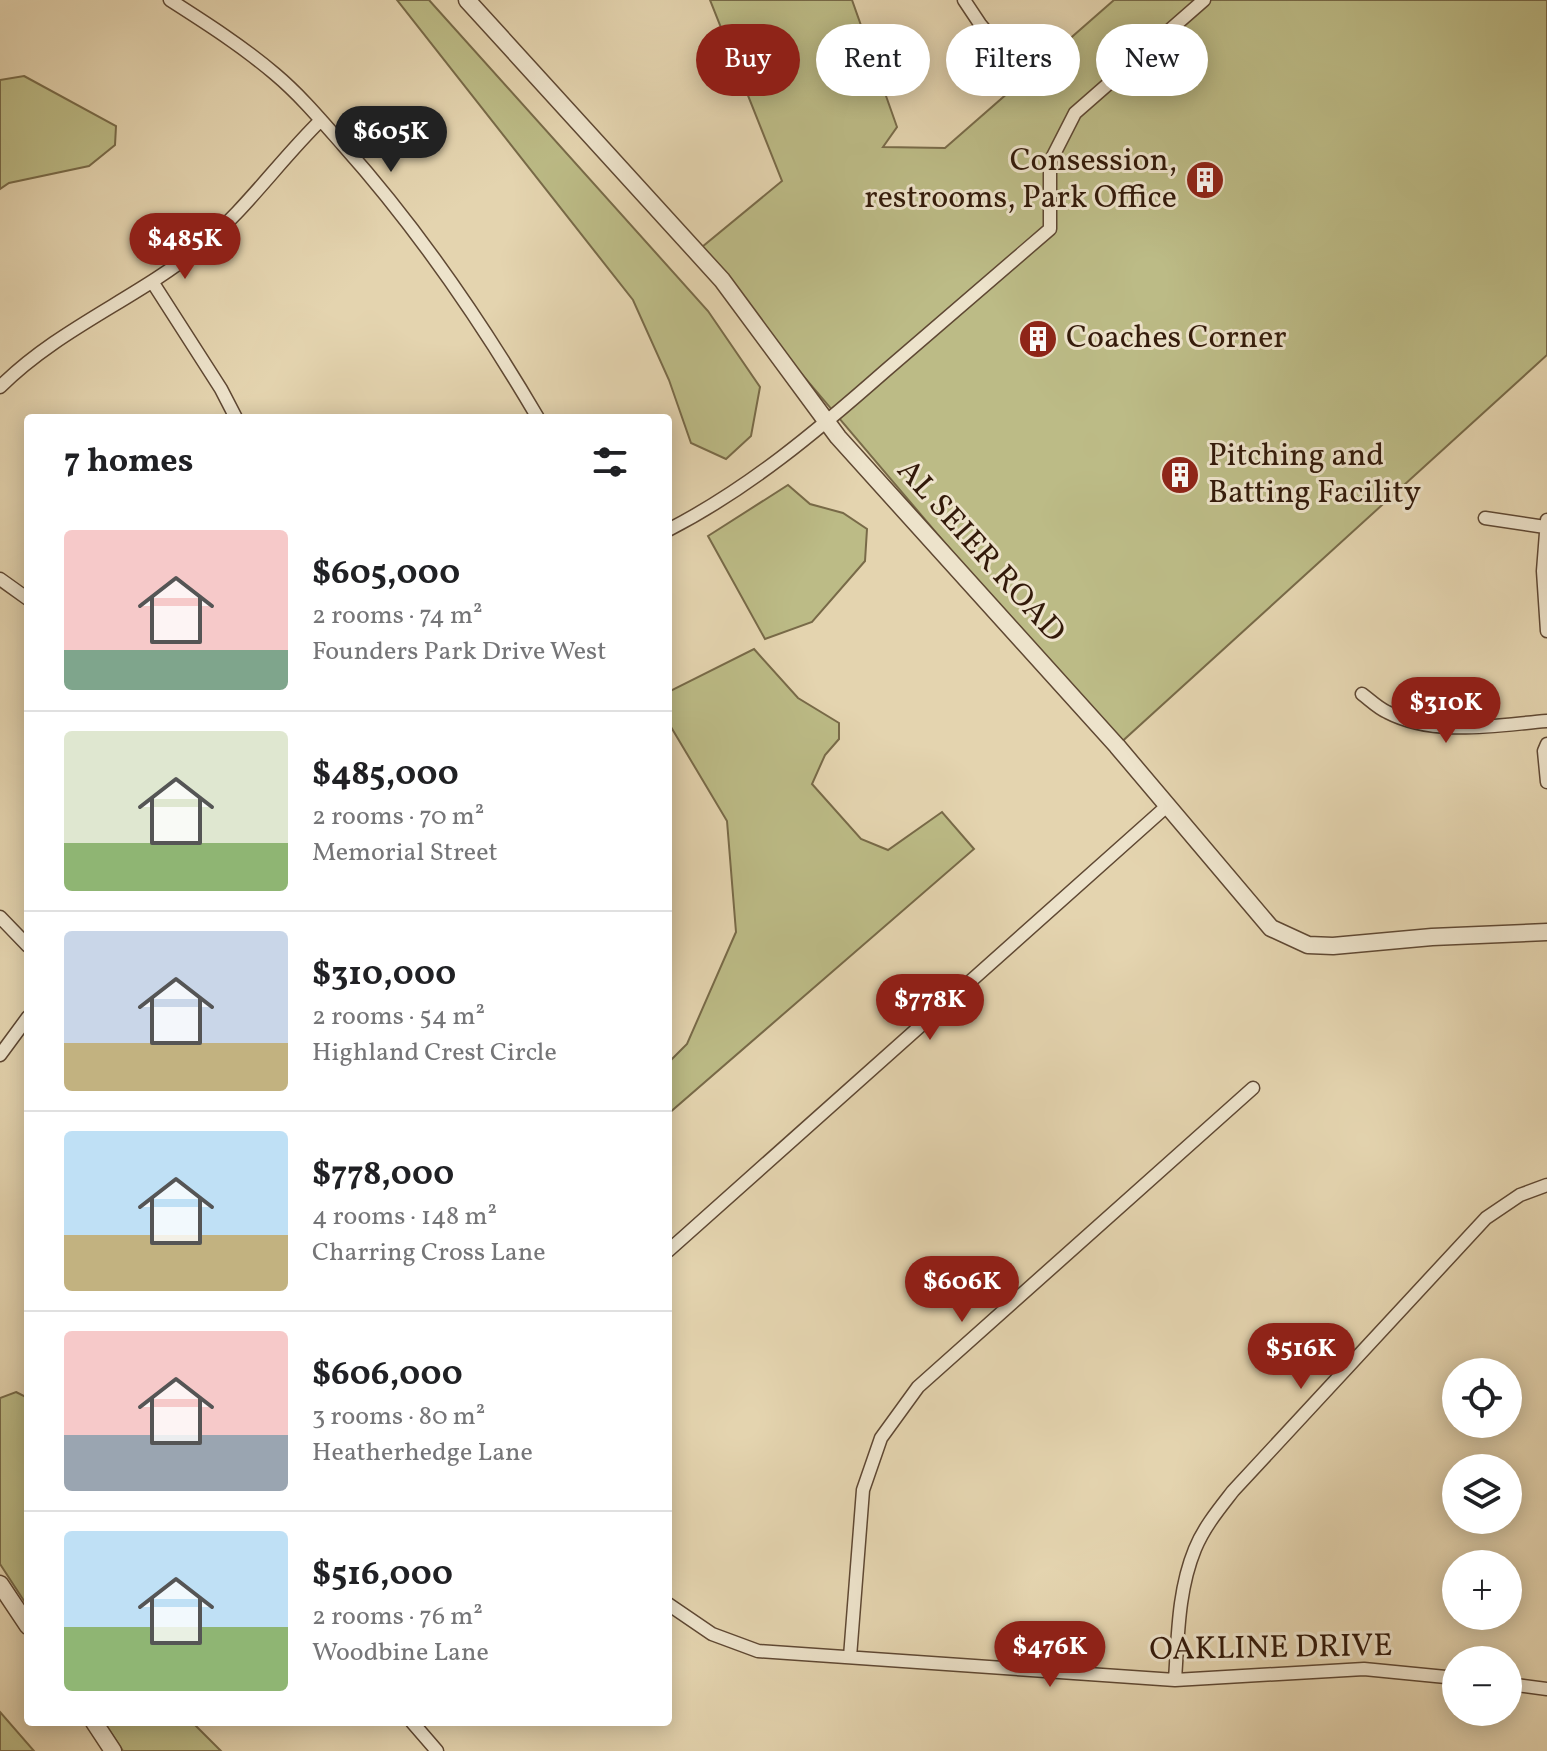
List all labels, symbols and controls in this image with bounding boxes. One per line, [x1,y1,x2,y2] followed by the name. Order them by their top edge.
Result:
[696,24,800,96] chip: Buy
[816,24,930,96] chip: Rent
[946,24,1080,96] chip: Filters
[1096,24,1208,96] chip: New
[335,106,447,174] pin: $605K
[353,114,429,150] text: $605K
[864,140,1177,221] place label: Consession, restrooms, Park Office
[1184,159,1226,201] building icon: Consession, restrooms, Park Office
[129,213,241,281] pin: $485K
[148,221,222,257] text: $485K
[1066,317,1287,361] place label: Coaches Corner
[1017,318,1059,360] building icon: Coaches Corner
[1208,435,1421,516] place label: Pitching and Batting Facility
[64,439,193,486] text: 7 homes
[588,440,632,484] icon: filters
[886,451,1074,653] street label: AL SEIER ROAD
[1159,454,1201,496] building icon: Pitching and Batting Facility
[312,551,460,598] text: $605,000
[128,562,224,658] icon: home
[312,598,483,634] text: 2 rooms · 74 m²
[312,634,606,670] text: Founders Park Drive West
[1390,677,1502,745] pin: $310K
[1409,685,1483,721] text: $310K
[312,752,459,799] text: $485,000
[128,763,224,859] icon: home
[312,799,484,835] text: 2 rooms · 70 m²
[312,835,498,871] text: Memorial Street
[312,952,456,999] text: $310,000
[128,963,224,1059] icon: home
[874,974,986,1042] pin: $778K
[894,982,966,1018] text: $778K
[312,999,485,1035] text: 2 rooms · 54 m²
[312,1035,557,1071] text: Highland Crest Circle
[312,1152,454,1199] text: $778,000
[128,1163,224,1259] icon: home
[312,1199,497,1235] text: 4 rooms · 148 m²
[312,1235,546,1271] text: Charring Cross Lane
[906,1256,1018,1324] pin: $606K
[923,1264,1001,1300] text: $606K
[1245,1323,1357,1391] pin: $516K
[1266,1331,1336,1367] text: $516K
[312,1352,463,1399] text: $606,000
[1442,1358,1522,1726] map controls
[1442,1358,1522,1438] button: locate
[128,1363,224,1459] icon: home
[312,1399,485,1435] text: 3 rooms · 80 m²
[312,1435,533,1471] text: Heatherhedge Lane
[1442,1454,1522,1534] button: layers
[1442,1550,1522,1630] button: +
[312,1552,453,1599] text: $516,000
[128,1563,224,1659] icon: home
[312,1599,483,1635] text: 2 rooms · 76 m²
[994,1621,1106,1689] pin: $476K
[1149,1625,1393,1673] street label: OAKLINE DRIVE
[1012,1629,1088,1665] text: $476K
[312,1635,489,1671] text: Woodbine Lane
[1442,1646,1522,1726] button: −

